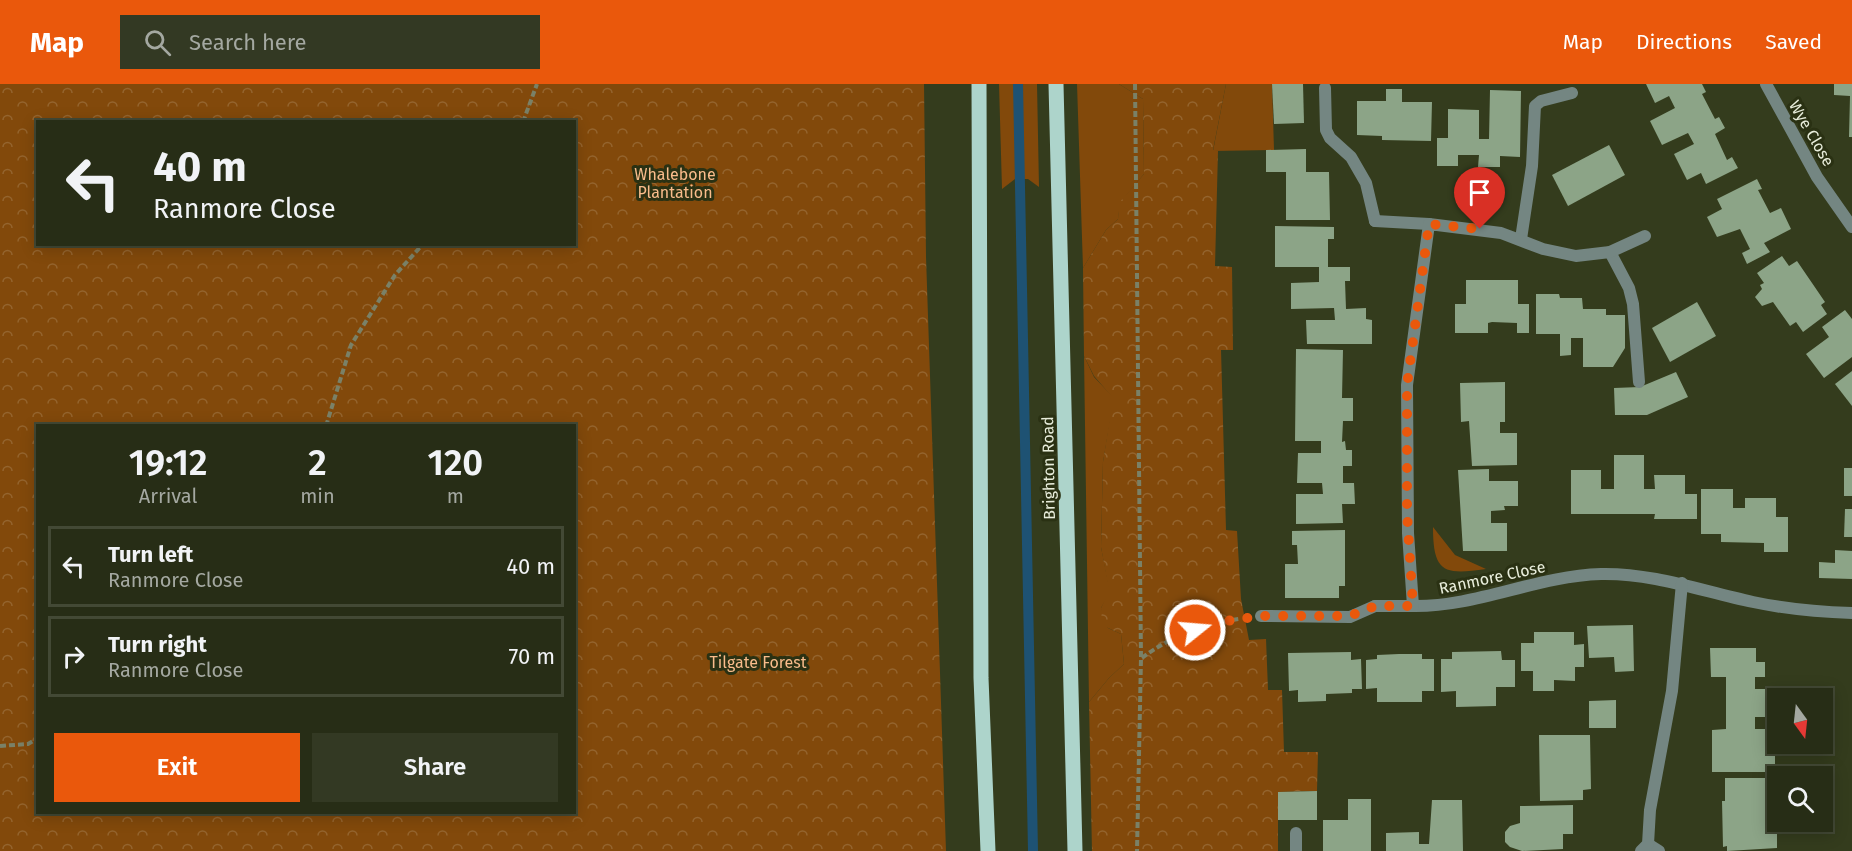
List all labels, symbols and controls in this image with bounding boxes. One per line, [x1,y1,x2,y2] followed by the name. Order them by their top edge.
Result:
[120,15,540,69] search box
[30,26,84,59] text: Map
[141,26,174,59] icon: search
[189,29,307,56] text: Search here
[1563,29,1603,55] text: Map
[1636,29,1732,55] text: Directions
[1765,29,1822,55] text: Saved
[1785,97,1838,170] street label: Wye Close
[153,142,247,192] text: 40 m
[54,144,132,222] icon: left
[634,165,716,202] park label: Whalebone Plantation
[1454,167,1505,229] pin
[1463,176,1496,209] icon: arrive
[153,193,336,225] text: Ranmore Close
[1038,416,1059,520] street label: Brighton Road
[129,441,207,485] text: 19:12
[308,441,327,485] text: 2
[427,441,483,485] text: 120
[139,484,197,508] text: Arrival
[300,484,335,508] text: min
[447,484,464,508] text: m
[108,541,193,568] text: Turn left
[57,550,90,583] icon: left
[506,553,555,580] text: 40 m
[1437,557,1547,598] street label: Ranmore Close
[108,568,243,592] text: Ranmore Close
[1163,598,1227,662] position arrow
[108,631,207,658] text: Turn right
[57,640,90,673] icon: right
[509,643,555,670] text: 70 m
[710,653,807,672] park label: Tilgate Forest
[108,658,243,682] text: Ranmore Close
[1767,688,1833,754] north arrow
[1767,688,1833,832] map controls
[54,733,300,802] button: Exit
[312,733,558,802] button: Share
[1767,766,1833,832] button: search

